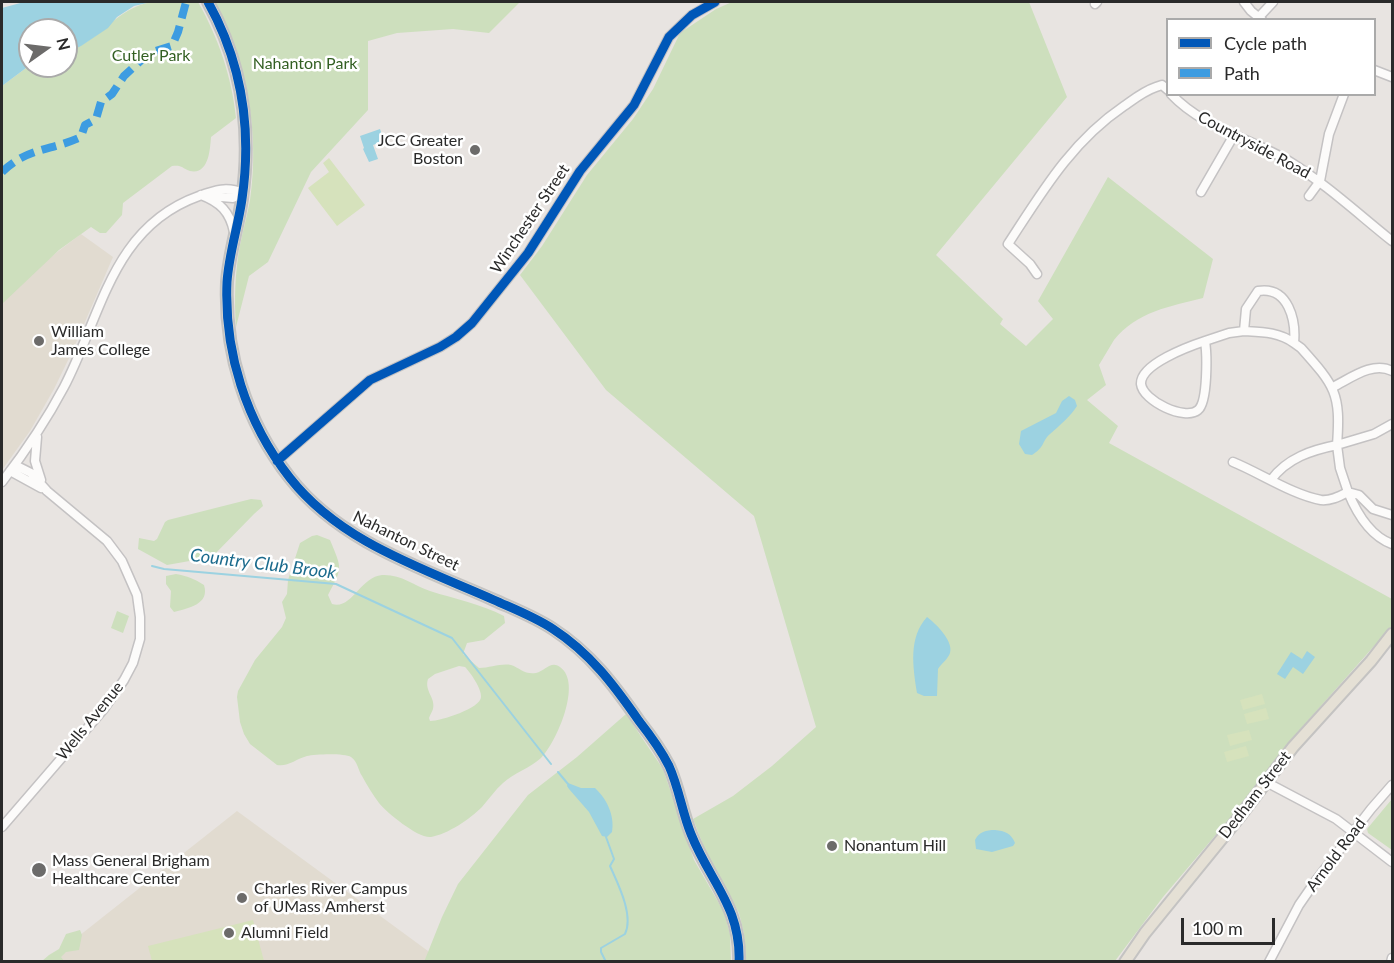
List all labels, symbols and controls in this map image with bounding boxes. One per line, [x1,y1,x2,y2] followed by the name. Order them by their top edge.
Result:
[18,18,78,78] north arrow
[1166,18,1376,96] legend
[1224,32,1307,54] text: Cycle path
[53,36,75,52] text: N
[112,46,190,66] park label: Cutler Park
[253,54,357,74] park label: Nahanton Park
[1224,62,1260,84] text: Path
[1194,107,1314,183] street label: Countryside Road
[378,131,463,169] place label: JCC Greater Boston
[468,143,482,157] marker: JCC Greater Boston
[486,161,574,277] street label: Winchester Street
[51,322,150,360] place label: William James College
[32,334,46,348] marker: William James College
[350,507,462,575] street label: Nahanton Street
[189,544,337,584] water label: Country Club Brook
[52,678,128,764] street label: Wells Avenue
[1215,747,1295,843] street label: Dedham Street
[1302,815,1370,895] street label: Arnold Road
[844,836,946,856] place label: Nonantum Hill
[825,839,839,853] marker: Nonantum Hill
[52,851,210,889] place label: Mass General Brigham Healthcare Center
[30,861,48,879] marker: Mass General Brigham Healthcare Center
[254,879,407,917] place label: Charles River Campus of UMass Amherst
[235,891,249,905] marker: Charles River Campus of UMass Amherst
[1184,906,1278,944] scale bar
[1192,917,1243,939] text: 100 m
[241,923,329,943] place label: Alumni Field
[222,926,236,940] marker: Alumni Field

